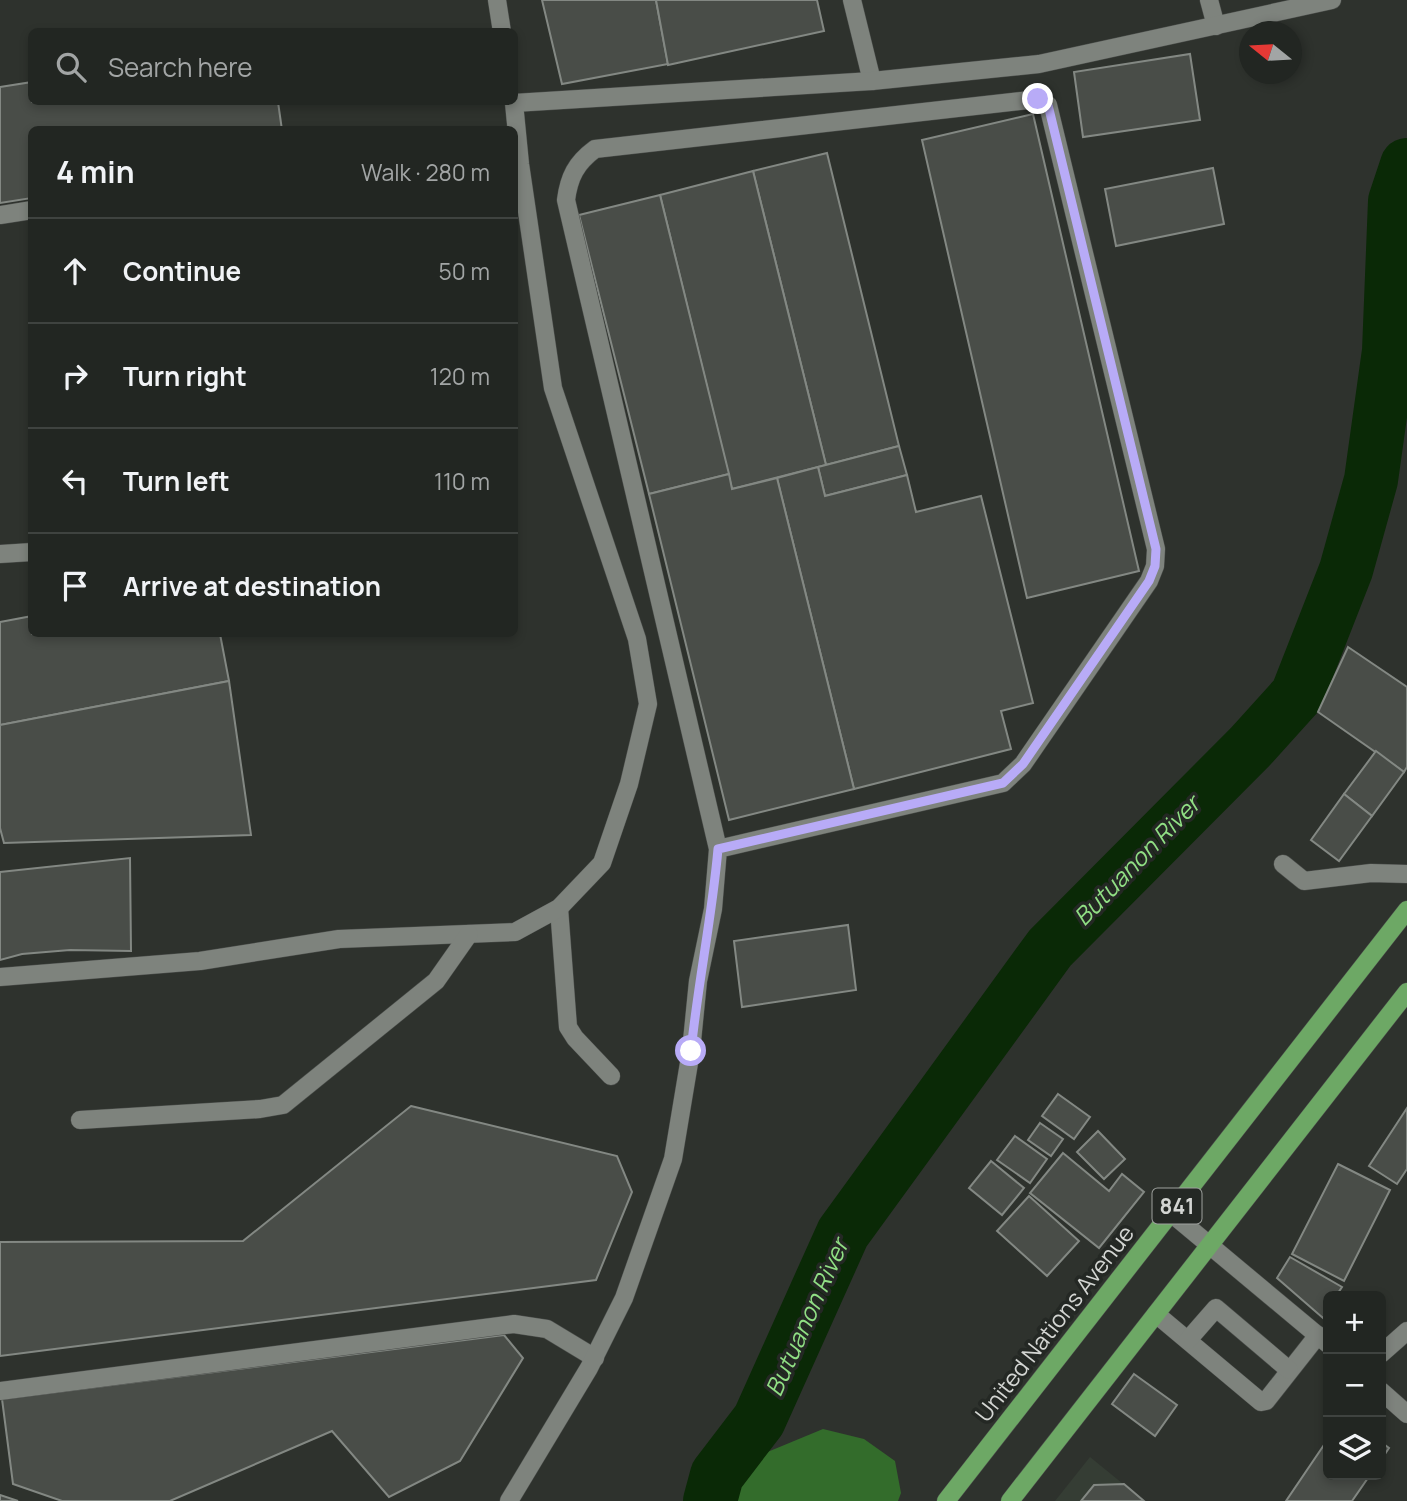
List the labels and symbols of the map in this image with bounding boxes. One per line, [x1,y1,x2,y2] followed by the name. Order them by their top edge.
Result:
[1239,21,1302,84] north arrow
[1022,83,1053,114] route end
[1066,785,1209,932] water label: Butuanon River
[675,1035,706,1066] route start
[1152,1188,1202,1224] road number: 841
[967,1218,1141,1428] street label: United Nations Avenue
[757,1230,857,1401] water label: Butuanon River

